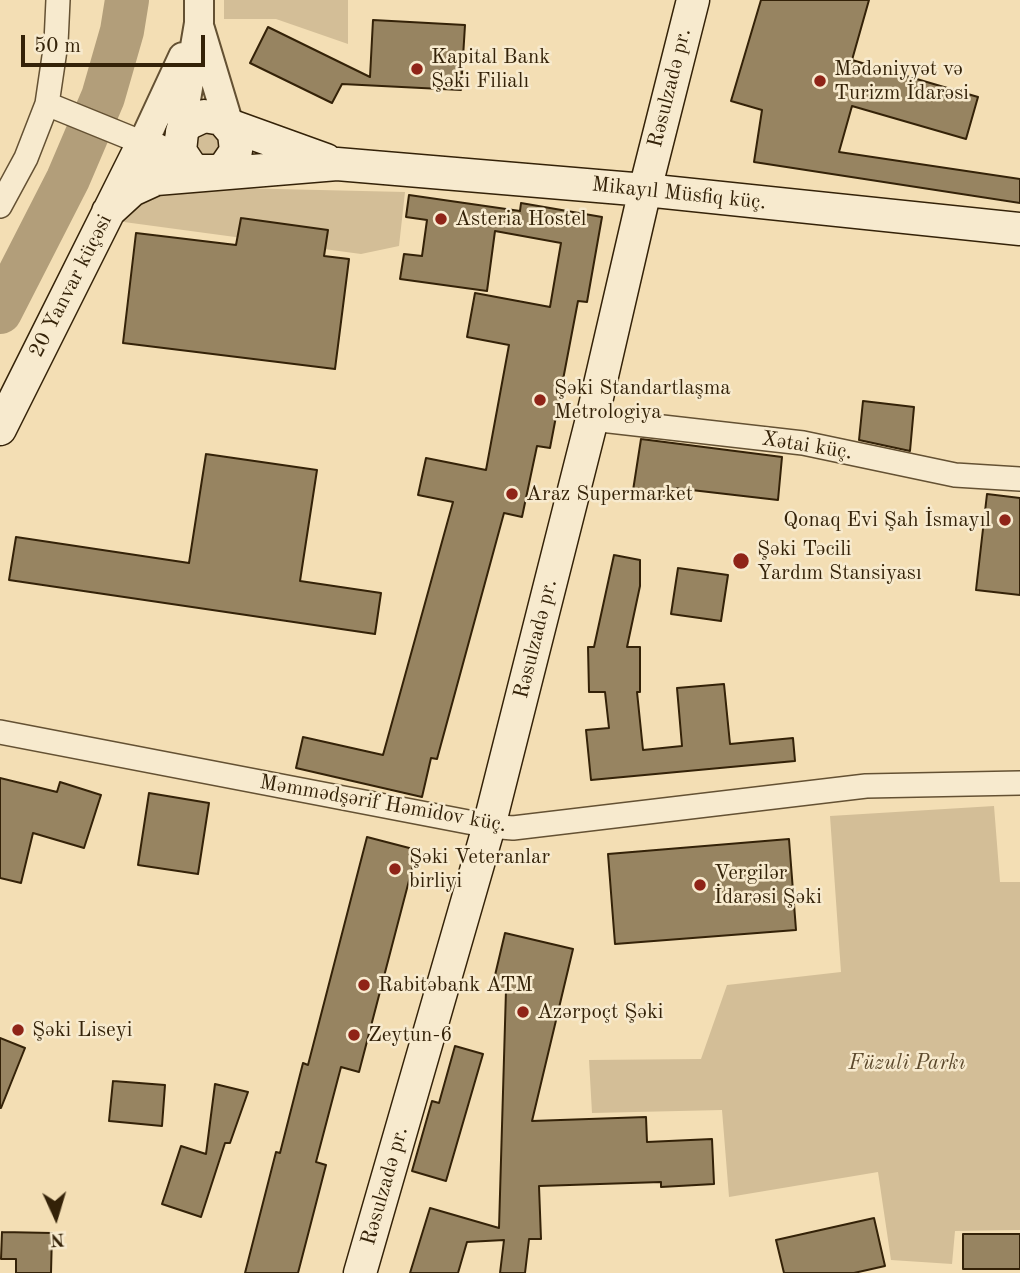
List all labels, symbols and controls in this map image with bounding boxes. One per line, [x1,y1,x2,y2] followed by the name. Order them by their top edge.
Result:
[24,21,208,65] scale bar
[643,26,697,150] street label: Rəsulzadə pr.
[34,36,81,57] text: 50 m
[431,44,550,94] place label: Kapital Bank Şəki Filialı
[834,56,969,106] place label: Mədəniyyət və Turizm İdarəsi
[409,61,425,77] marker: Kapital Bank Şəki Filialı
[812,73,828,89] marker: Mədəniyyət və Turizm İdarəsi
[591,172,767,216] street label: Mikayıl Müsfiq küç.
[455,206,586,232] place label: Asteria Hostel
[24,210,118,362] street label: 20 Yanvar küçəsi
[433,211,449,227] marker: Asteria Hostel
[554,375,731,425] place label: Şəki Standartlaşma Metrologiya
[532,392,548,408] marker: Şəki Standartlaşma Metrologiya
[760,426,854,466] street label: Xətai küç.
[526,481,693,507] place label: Araz Supermarket
[504,486,520,502] marker: Araz Supermarket
[783,507,991,533] place label: Qonaq Evi Şah İsmayıl
[997,512,1013,528] marker: Qonaq Evi Şah İsmayıl
[757,536,922,586] place label: Şəki Təcili Yardım Stansiyası
[731,551,751,571] marker: Şəki Təcili Yardım Stansiyası
[509,577,563,701] street label: Rəsulzadə pr.
[258,770,508,838] street label: Məmmədşərif Həmidov küç.
[409,844,550,894] place label: Şəki Veteranlar birliyi
[714,860,822,910] place label: Vergilər İdarəsi Şəki
[387,861,403,877] marker: Şəki Veteranlar birliyi
[692,877,708,893] marker: Vergilər İdarəsi Şəki
[378,972,533,998] place label: Rabitəbank ATM
[356,977,372,993] marker: Rabitəbank ATM
[537,999,664,1025] place label: Azərpoçt Şəki
[515,1004,531,1020] marker: Azərpoçt Şəki
[32,1017,132,1043] place label: Şəki Liseyi
[10,1022,26,1038] marker: Şəki Liseyi
[368,1022,452,1048] place label: Zeytun-6
[346,1027,362,1043] marker: Zeytun-6
[849,1050,965,1076] park label: Füzuli Parkı
[356,1124,414,1248] street label: Rəsulzadə pr.
[21,1182,91,1252] north arrow
[50,1228,65,1248] text: N

